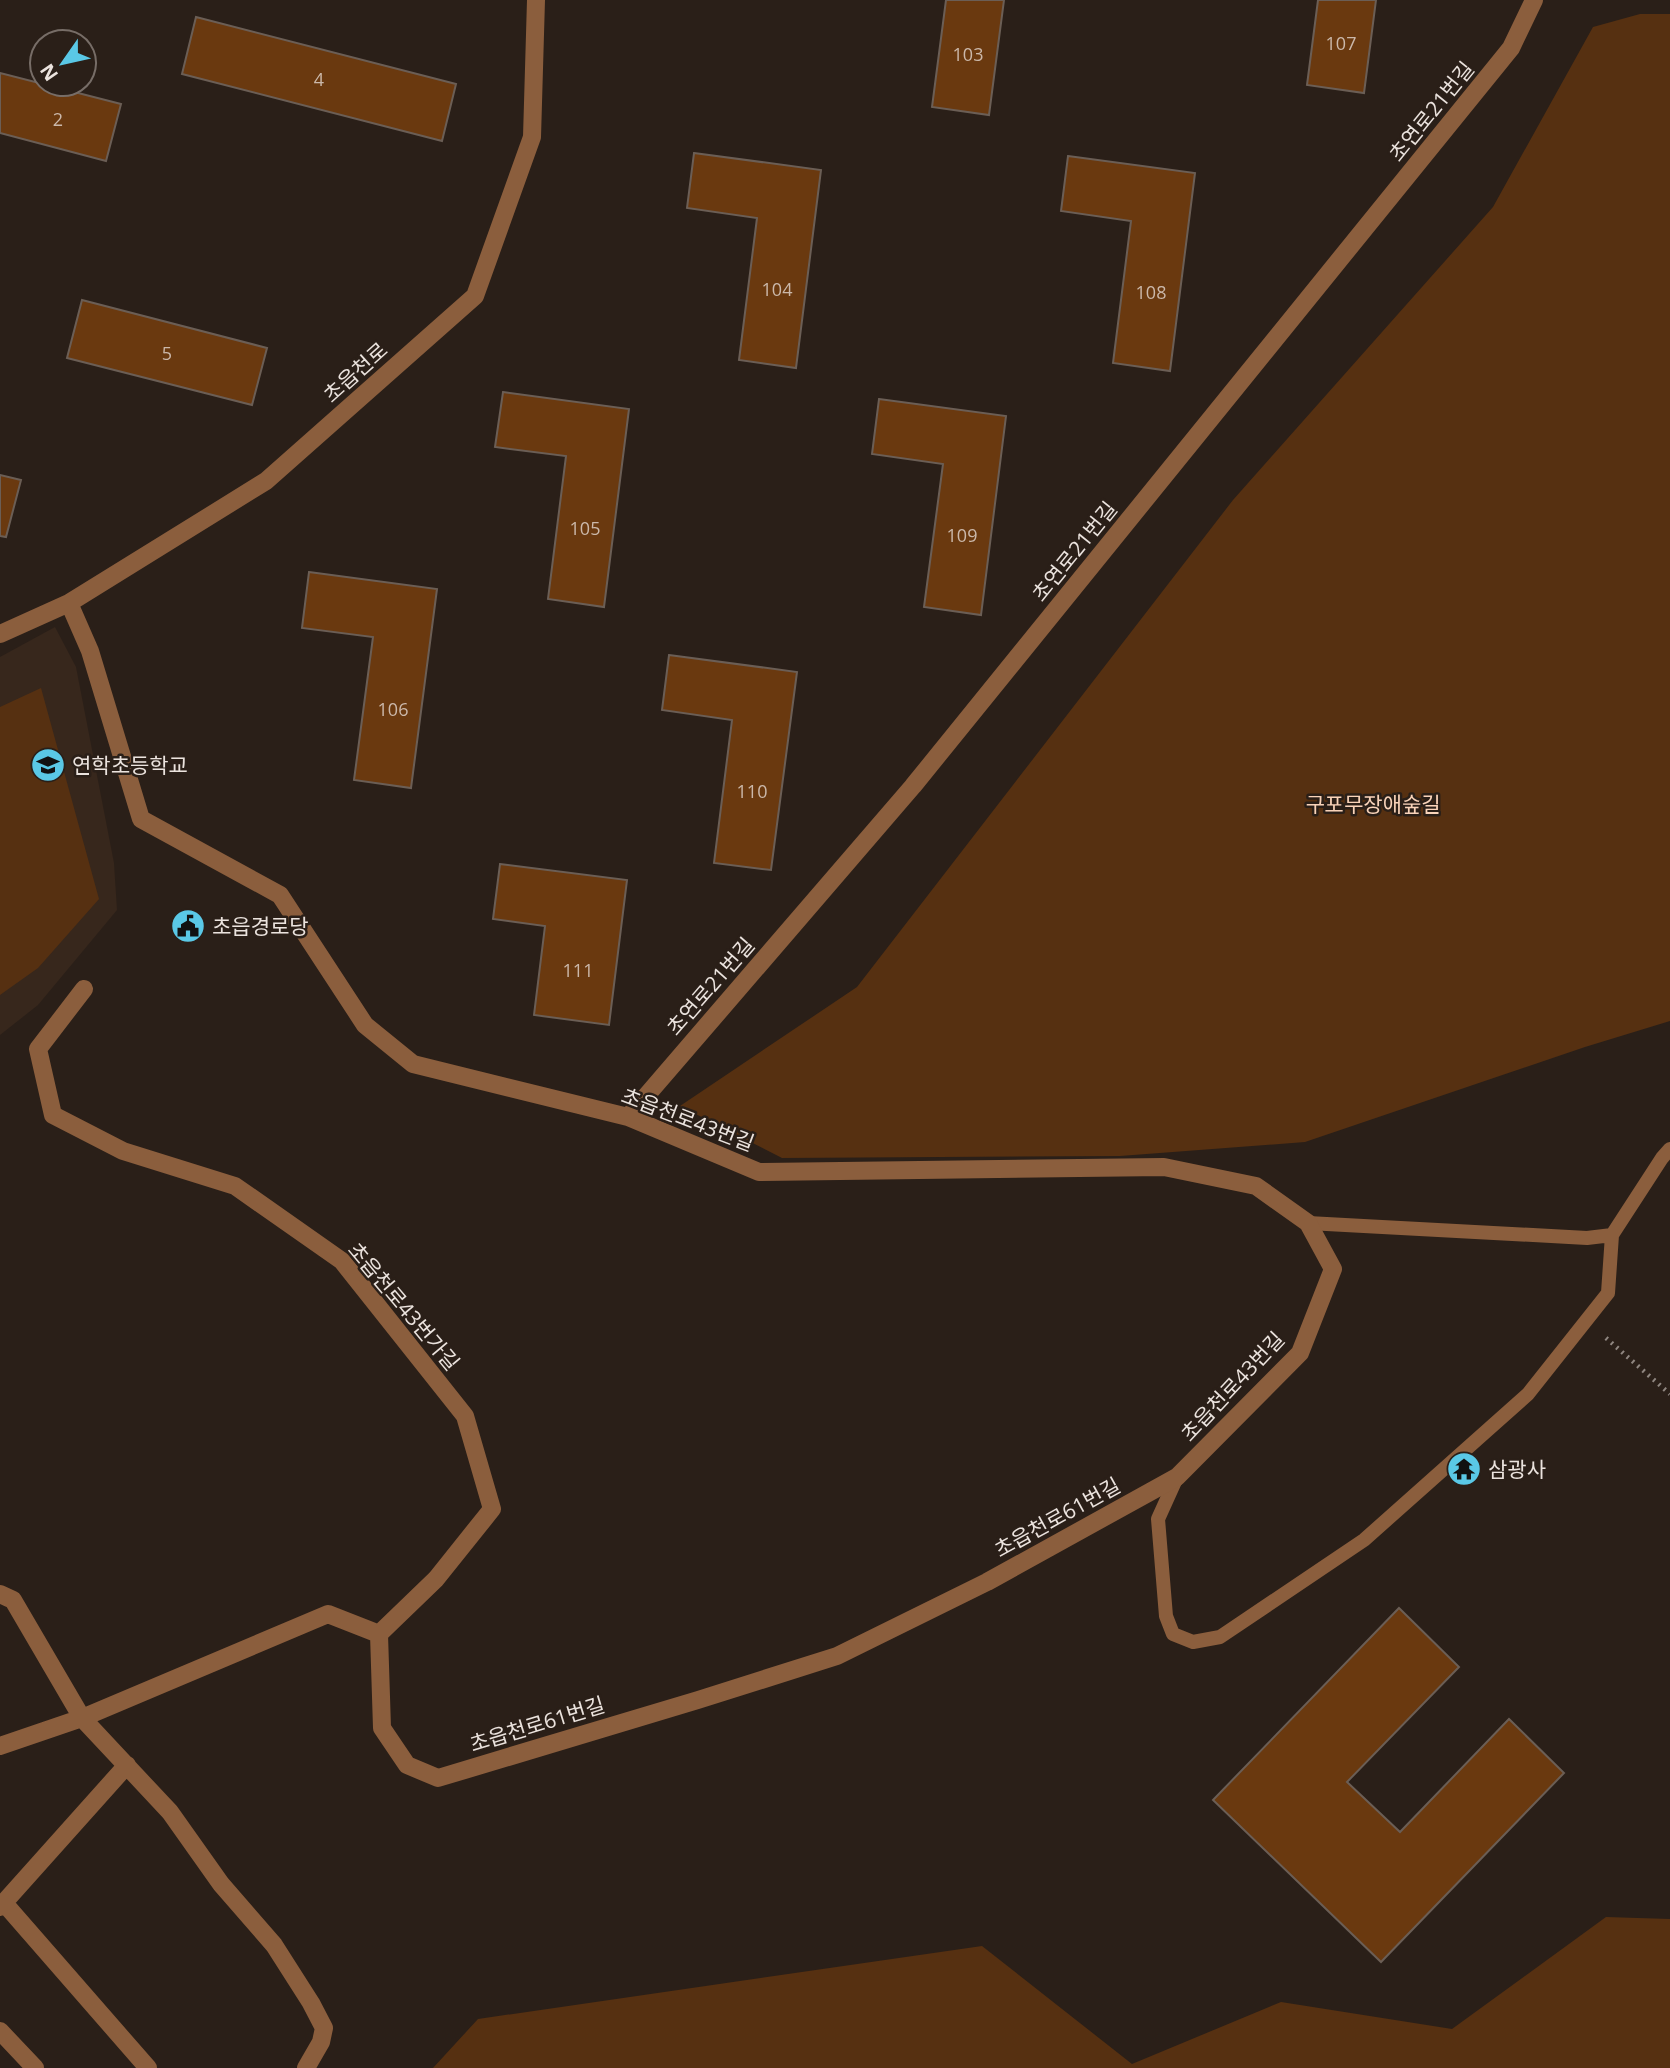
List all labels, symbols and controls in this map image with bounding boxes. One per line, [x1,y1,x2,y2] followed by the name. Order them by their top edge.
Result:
[28,28,98,98] north arrow
[1326,31,1356,55] house number: 107
[953,42,983,66] house number: 103
[1382,55,1480,167] street label: 초연로21번길
[34,59,64,86] text: N
[314,67,324,91] house number: 4
[53,107,63,131] house number: 2
[762,277,792,301] house number: 104
[1136,280,1166,304] house number: 108
[317,336,393,408] street label: 초읍천로
[162,341,172,365] house number: 5
[1025,495,1123,607] street label: 초연로21번길
[570,516,600,540] house number: 105
[947,523,977,547] house number: 109
[378,697,408,721] house number: 106
[29,746,67,784] school or university icon: 연학초등학교
[72,751,188,779] place label: 연학초등학교
[737,779,767,803] house number: 110
[1305,790,1441,818] park label: 구포무장애숲길
[169,907,207,945] public building icon: 초읍경로당
[212,912,309,940] place label: 초읍경로당
[660,931,760,1041] street label: 초연로21번길
[563,958,593,982] house number: 111
[618,1081,758,1157] street label: 초읍천로43번길
[342,1236,466,1376] street label: 초읍천로43번가길
[1174,1325,1290,1447] street label: 초읍천로43번길
[1445,1450,1483,1488] temple icon: 삼광사
[1488,1455,1546,1483] place label: 삼광사
[989,1471,1125,1563] street label: 초읍천로61번길
[466,1690,608,1758] street label: 초읍천로61번길

